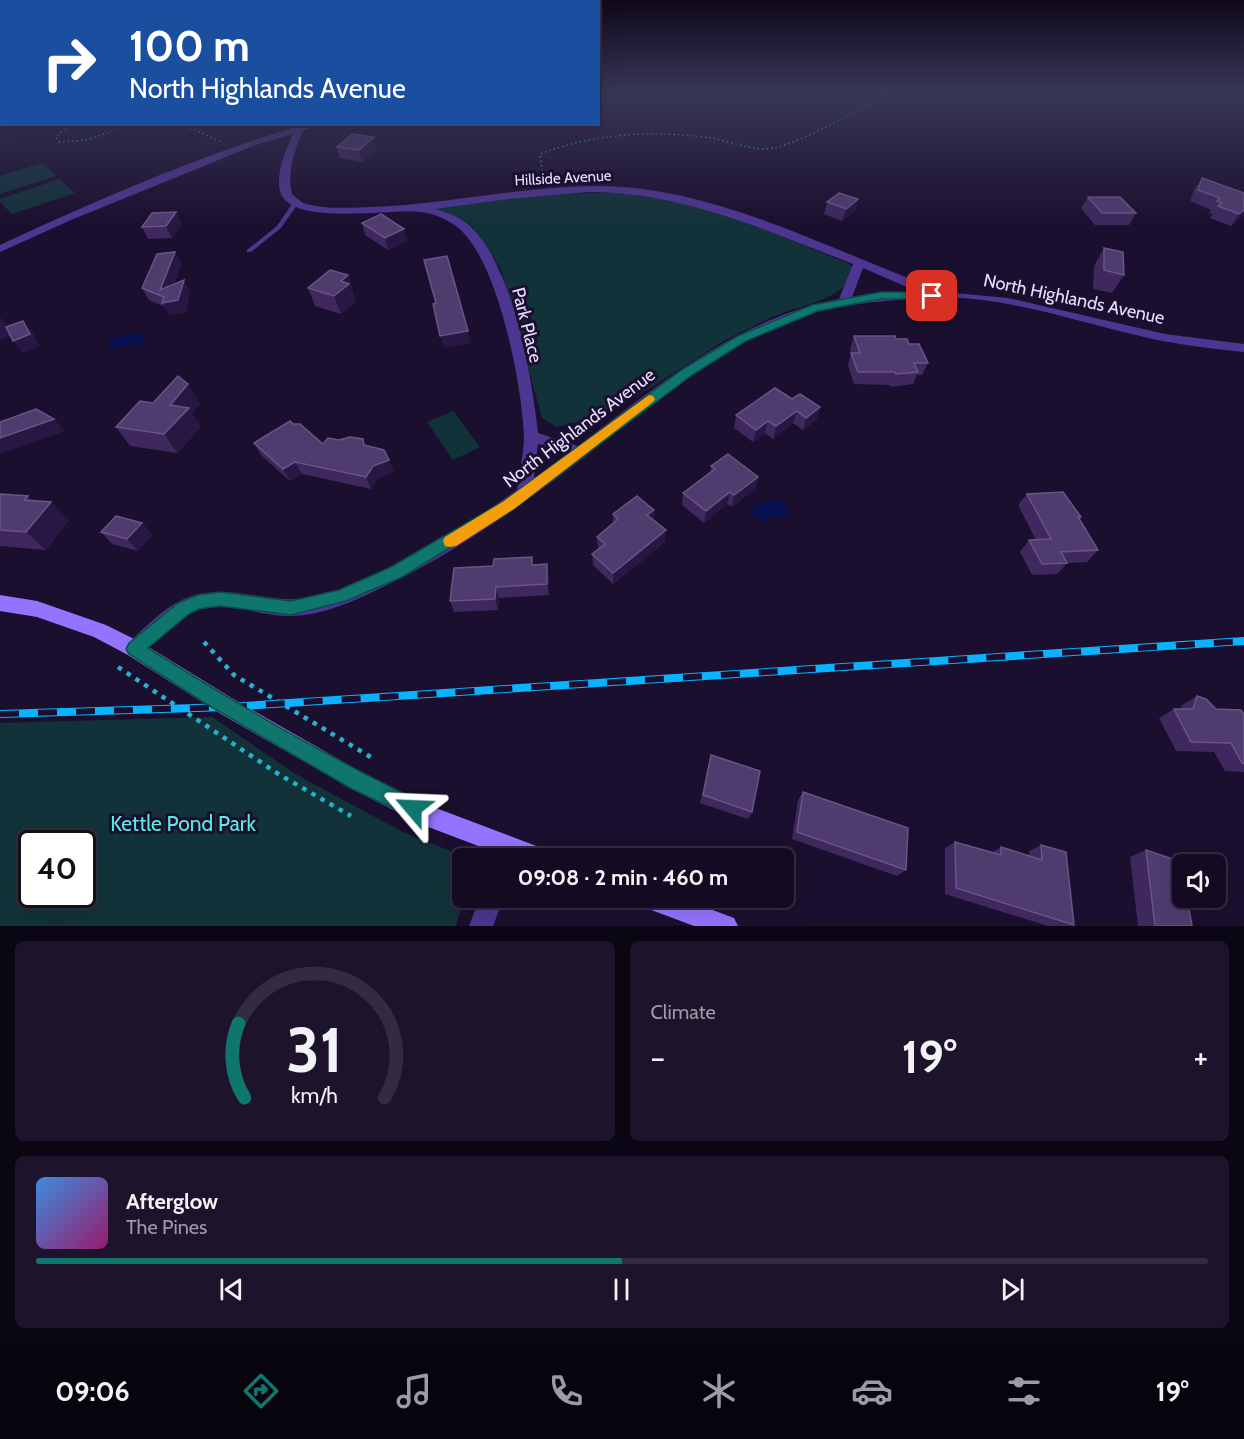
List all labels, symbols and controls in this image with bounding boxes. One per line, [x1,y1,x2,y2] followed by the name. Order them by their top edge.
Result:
[129,20,250,72] text: 100 m
[30,24,108,102] icon: right
[129,72,406,105] text: North Highlands Avenue
[514,166,612,190] street label: Hillside Avenue
[981,269,1167,329] street label: North Highlands Avenue
[906,270,957,321] pin
[915,279,948,312] icon: arrive
[507,285,547,365] street label: Park Place
[499,364,659,492] street label: North Highlands Avenue
[381,776,445,840] position arrow
[110,811,256,836] park label: Kettle Pond Park
[18,830,96,908] speed limit sign: 40
[1172,854,1226,908] map controls
[1172,854,1226,908] button: sound
[518,864,728,891] text: 09:08 · 2 min · 460 m
[651,1000,716,1024] text: Climate
[286,1012,343,1088] text: 31
[902,1030,957,1084] text: 19°
[651,1037,665,1077] text: −
[1193,1037,1208,1077] text: +
[291,1082,338,1108] text: km/h
[126,1188,218,1215] text: Afterglow
[126,1215,207,1239] text: The Pines
[215,1273,248,1306] icon: previous
[605,1273,638,1306] icon: pause
[996,1273,1029,1306] icon: next
[240,1370,282,1412] icon: directions
[393,1370,435,1412] icon: music
[545,1370,587,1412] icon: phone
[698,1370,740,1412] icon: climate
[851,1370,893,1412] icon: car
[1003,1370,1045,1412] icon: filters
[55,1375,130,1408] text: 09:06
[1156,1375,1189,1408] text: 19°

